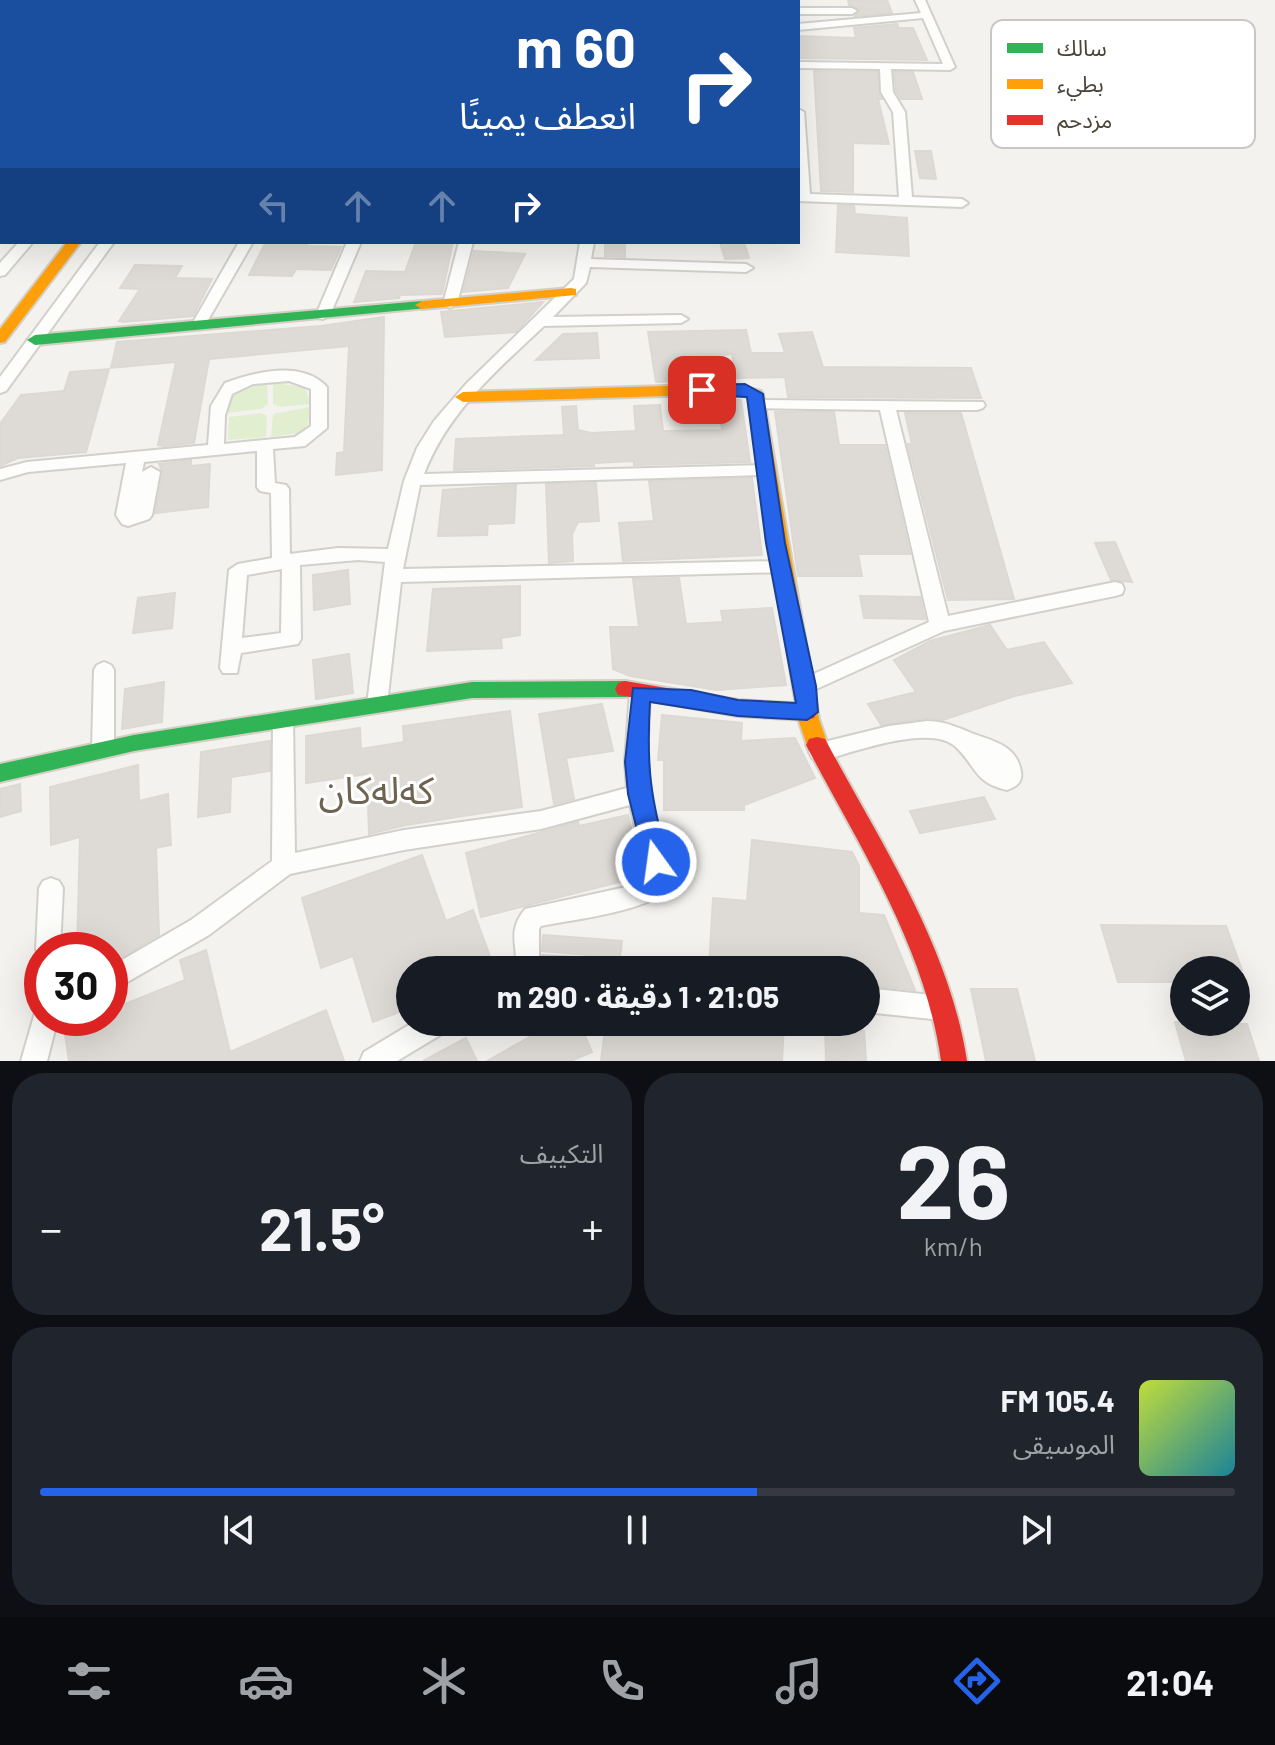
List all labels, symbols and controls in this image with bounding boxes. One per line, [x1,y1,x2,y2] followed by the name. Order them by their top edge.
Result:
[516,12,636,79] text: 60 m
[991,20,1255,148] legend
[664,32,768,136] icon: right
[1057,34,1107,60] text: سالك
[1057,70,1104,101] text: بطيء
[459,93,636,136] text: انعطف يمينًا
[1057,106,1112,137] text: مزدحم
[252,184,296,228] icon: left
[336,184,380,228] icon: ahead
[420,184,464,228] icon: ahead
[504,184,548,228] icon: right
[668,356,736,424] pin
[680,368,724,412] icon: arrive
[318,766,435,813] district label: کەلەکان
[614,820,698,904] position arrow
[24,932,128,1036] speed limit sign: 30
[1170,956,1250,1036] map controls
[1170,956,1250,1036] button: layers
[497,978,779,1014] text: 21:05 · 1 دقيقة · 290 m
[896,1115,1010,1240] text: 26
[520,1137,604,1168] text: التكييف
[259,1191,385,1263] text: 21.5°
[40,1201,62,1254] text: −
[582,1201,604,1254] text: +
[924,1230,983,1261] text: km/h
[1001,1382,1115,1418] text: 105.4 FM
[1013,1428,1115,1459] text: الموسيقى
[217,1508,261,1552] icon: previous
[615,1508,659,1552] icon: pause
[1014,1508,1058,1552] icon: next
[61,1653,117,1709] icon: filters
[238,1653,294,1709] icon: car
[416,1653,472,1709] icon: climate
[594,1653,650,1709] icon: phone
[771,1653,827,1709] icon: music
[949,1653,1005,1709] icon: directions
[1126,1660,1214,1703] text: 21:04

